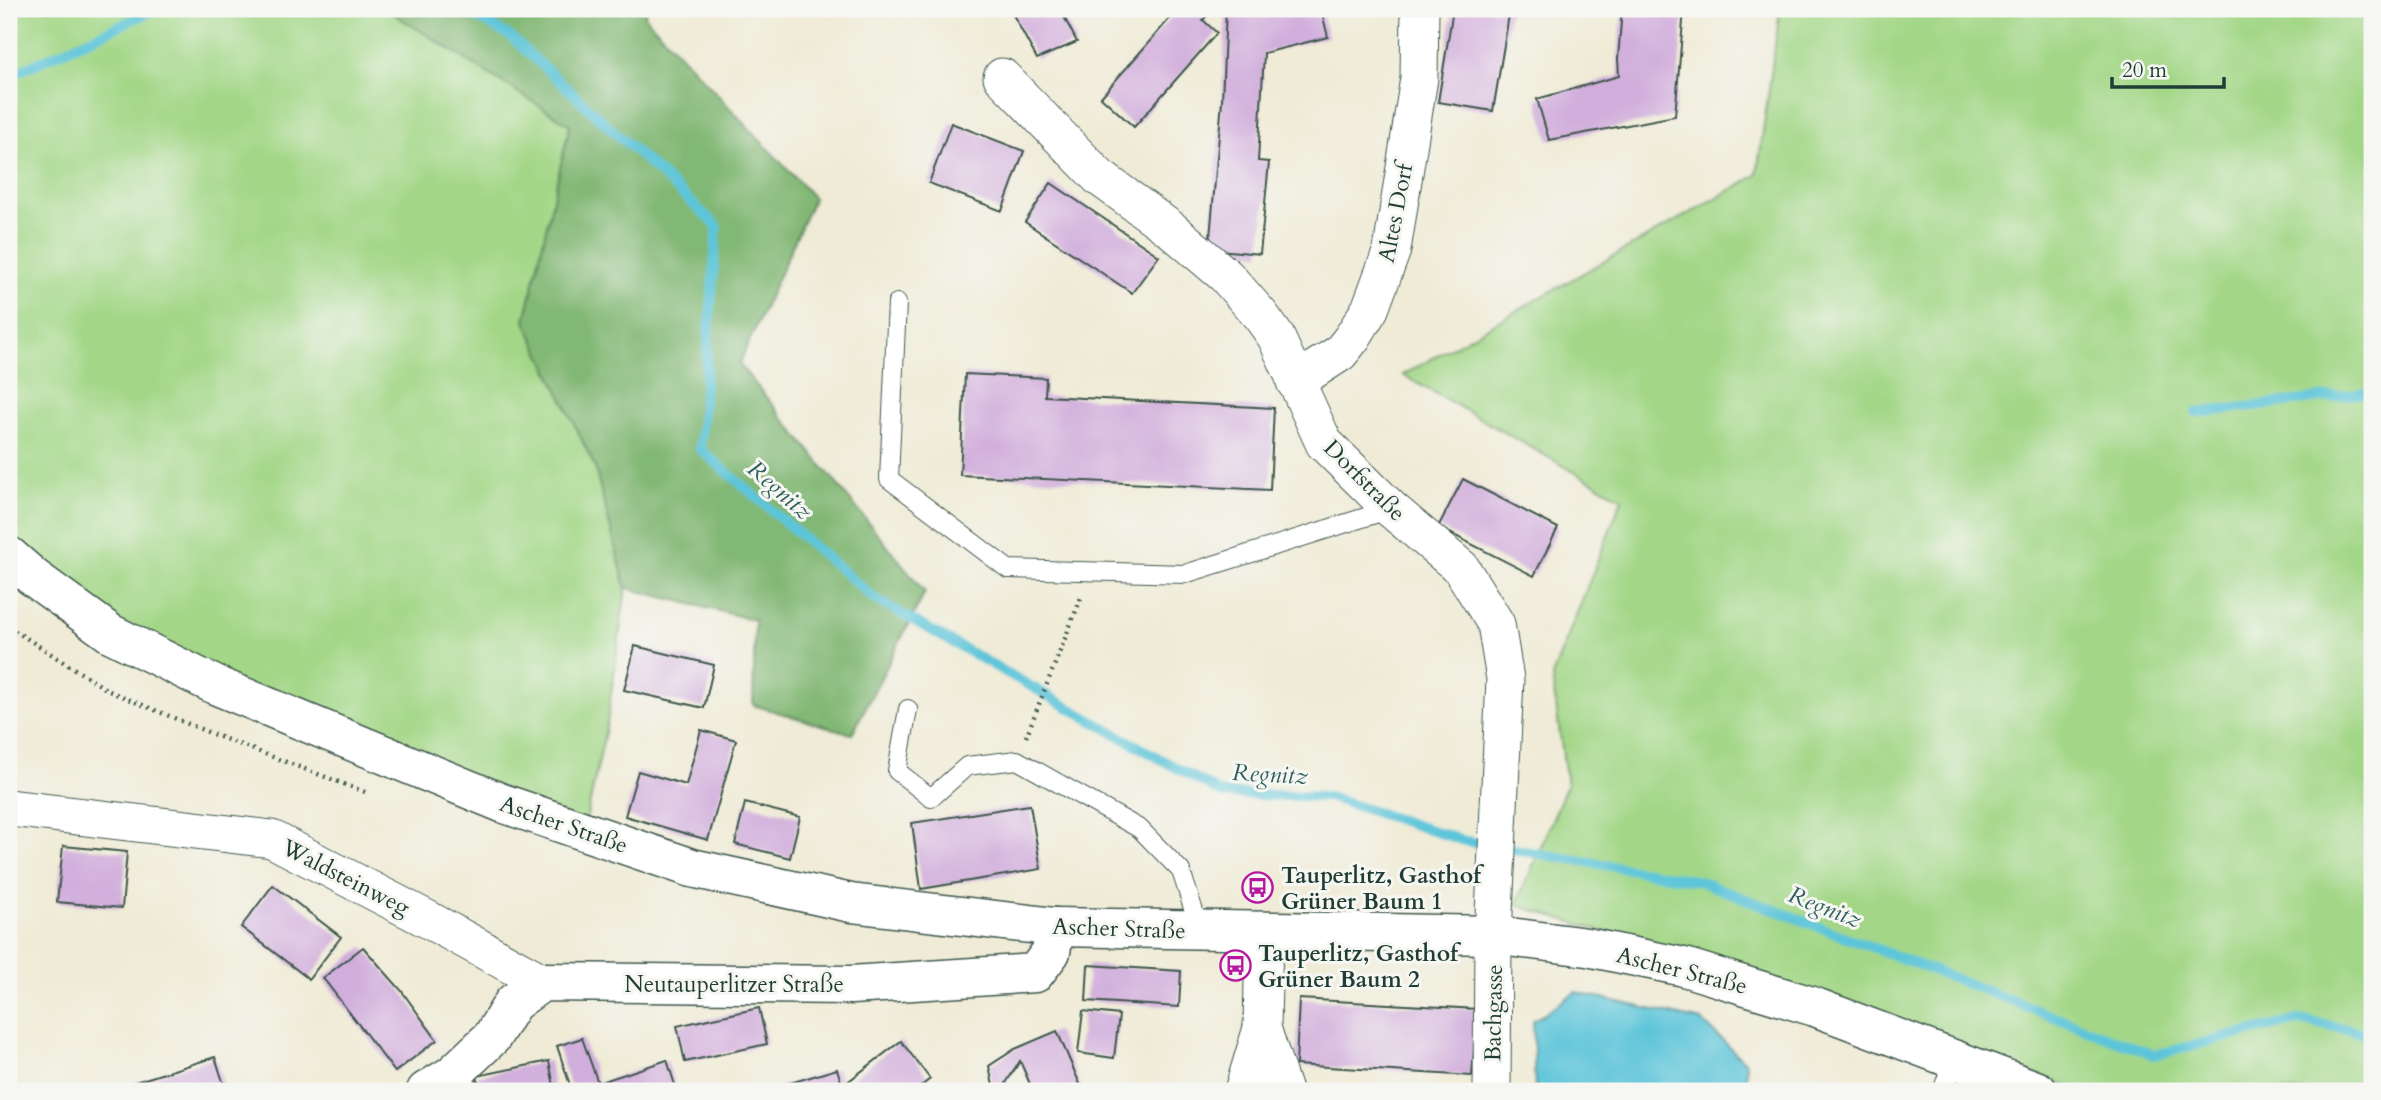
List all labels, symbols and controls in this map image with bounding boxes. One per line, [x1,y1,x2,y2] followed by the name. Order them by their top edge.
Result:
[2112,46,2224,90] scale bar
[2122,56,2167,85] text: 20 m
[1371,157,1421,265] street label: Altes Dorf
[1317,433,1412,528] street label: Dorfstraße
[740,453,820,528] water label: Regnitz
[1231,756,1309,793] water label: Regnitz
[496,788,632,861] street label: Ascher Straße
[275,831,415,923] street label: Waldsteinweg
[1281,860,1485,917] place label: Tauperlitz, Gasthof Grüner Baum 1
[1241,871,1275,905] bus stop icon: Tauperlitz, Gasthof Grüner Baum 1
[1783,878,1867,937] water label: Regnitz
[1052,911,1186,946] street label: Ascher Straße
[1258,938,1462,995] place label: Tauperlitz, Gasthof Grüner Baum 2
[1613,939,1750,1002] street label: Ascher Straße
[1218,949,1252,983] bus stop icon: Tauperlitz, Gasthof Grüner Baum 2
[1477,964,1510,1062] street label: Bachgasse
[624,969,844,1000] street label: Neutauperlitzer Straße

